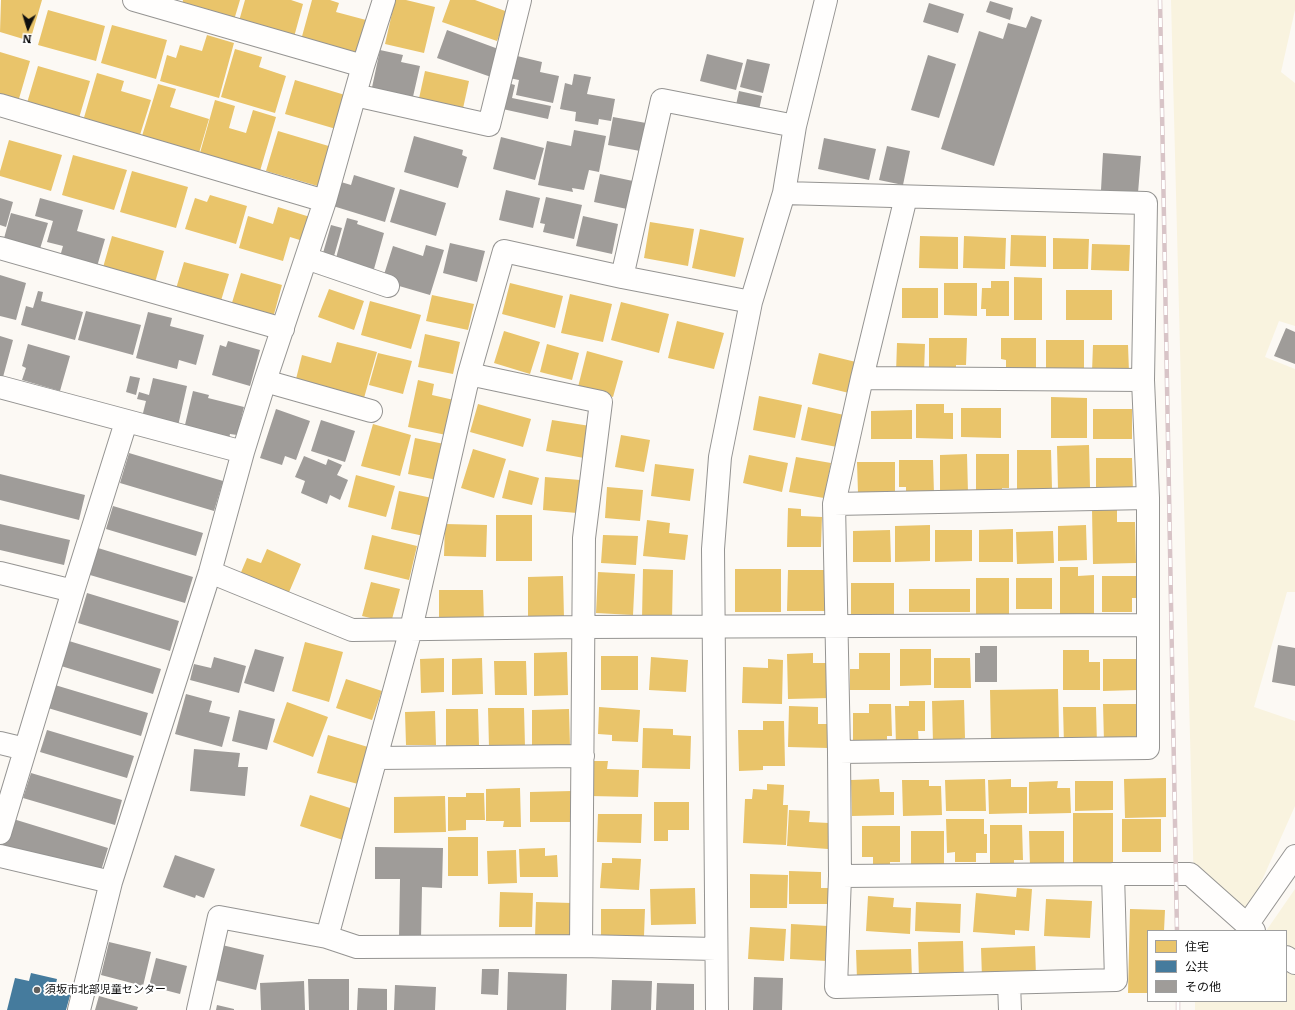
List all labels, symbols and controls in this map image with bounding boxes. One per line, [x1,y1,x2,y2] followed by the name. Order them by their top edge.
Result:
[8,8,48,48] north arrow
[22,32,32,48] text: N
[1147,930,1287,1002] legend
[1185,937,1209,955] text: 住宅
[1185,957,1209,975] text: 公共
[1185,977,1221,995] text: その他
[45,983,166,997] place label: 須坂市北部児童センター
[32,985,42,995] marker: 須坂市北部児童センター

